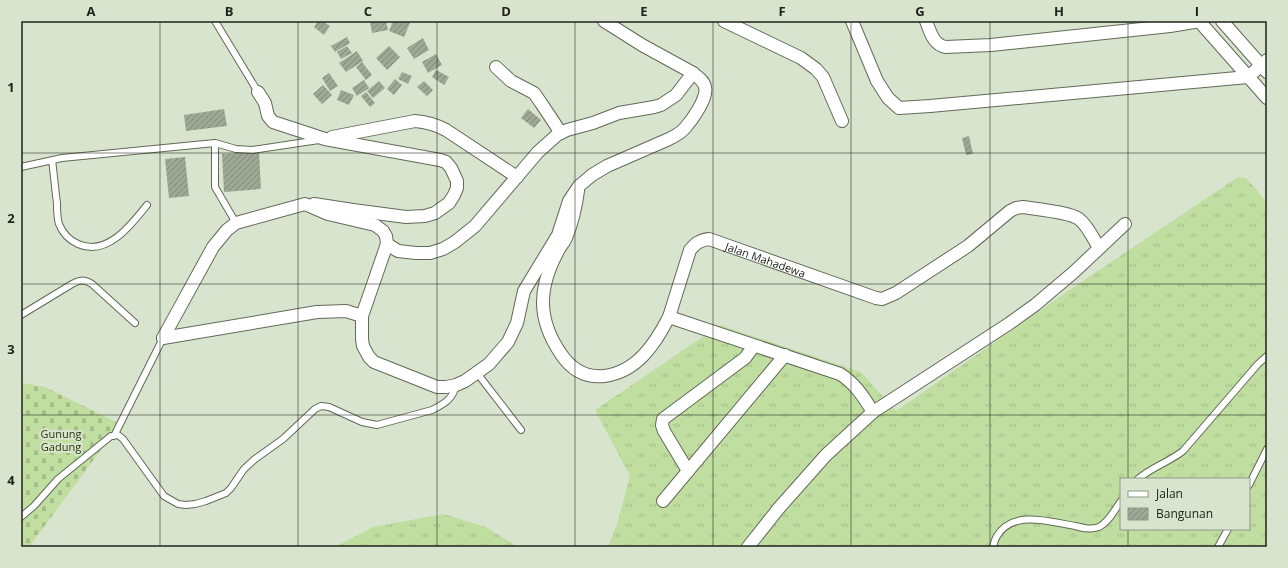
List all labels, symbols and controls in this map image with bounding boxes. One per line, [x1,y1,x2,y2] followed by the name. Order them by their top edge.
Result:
[87,2,96,20] text: A
[225,2,234,20] text: B
[364,2,372,20] text: C
[501,2,511,20] text: D
[640,2,648,20] text: E
[778,2,786,20] text: F
[915,2,925,20] text: G
[1054,2,1064,20] text: H
[1195,2,1199,20] text: I
[7,78,15,96] text: 1
[7,209,15,227] text: 2
[723,238,808,280] street label: Jalan Mahadewa
[7,340,15,358] text: 3
[41,426,81,454] park label: Gunung Gadung
[7,471,15,489] text: 4
[1120,478,1250,530] legend
[1155,485,1183,502] text: Jalan
[1156,505,1213,522] text: Bangunan

